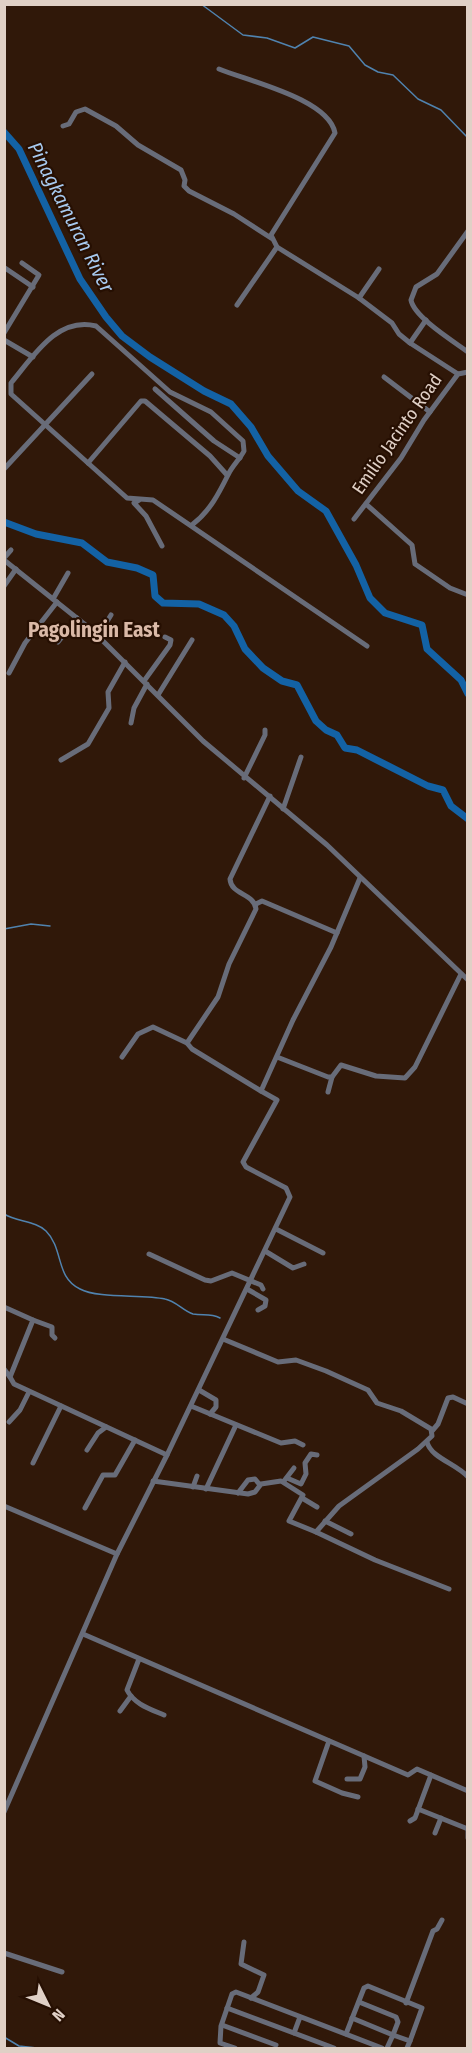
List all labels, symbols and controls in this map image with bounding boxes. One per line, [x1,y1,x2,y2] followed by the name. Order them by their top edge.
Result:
[23,138,120,297] water label: Pinagkamuran River
[347,370,447,498] street label: Emilio Jacinto Road
[28,617,161,643] district label: Pagolingin East
[18,1975,78,2035] north arrow
[48,2005,69,2025] text: N

